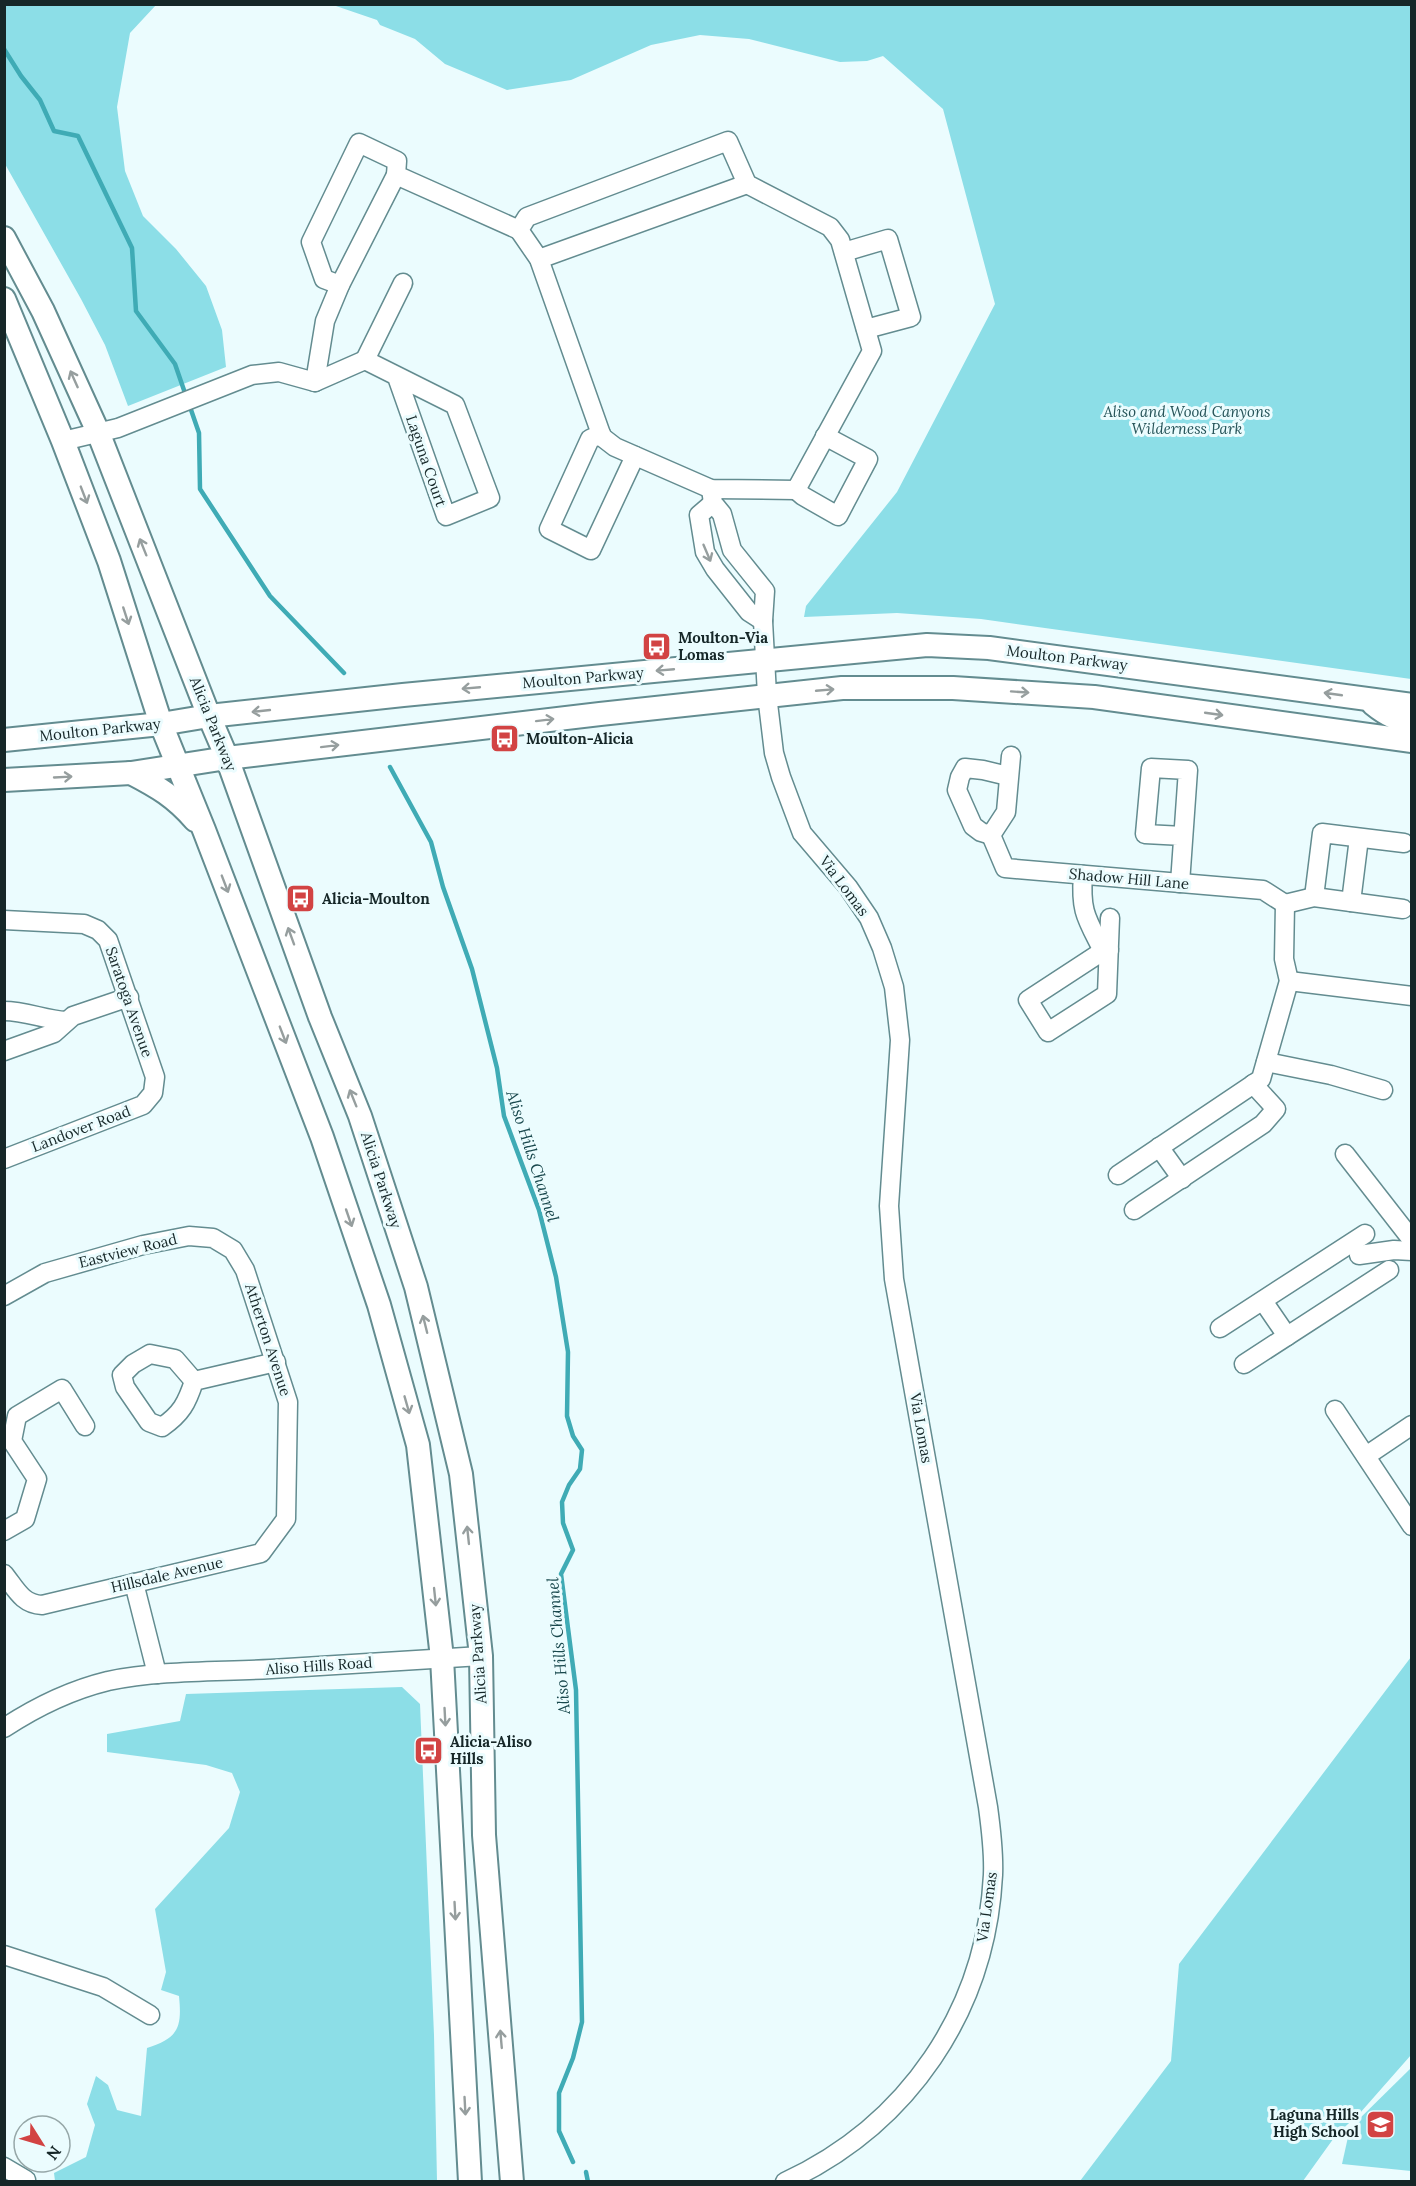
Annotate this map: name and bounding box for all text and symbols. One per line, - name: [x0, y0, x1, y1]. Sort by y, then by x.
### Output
- one-way arrow: [67, 370, 79, 388]
- park label: Aliso and Wood Canyons Wilderness Park: [1102, 402, 1271, 438]
- street label: Laguna Court: [402, 413, 451, 509]
- one-way arrow: [79, 486, 90, 504]
- one-way arrow: [137, 538, 148, 556]
- one-way arrow: [702, 544, 714, 562]
- one-way arrow: [122, 606, 133, 625]
- place label: Moulton-Via Lomas: [678, 628, 768, 664]
- bus stop icon: Moulton-Via Lomas: [641, 631, 673, 663]
- street label: Moulton Parkway: [1006, 641, 1129, 674]
- street label: Moulton Parkway: [522, 663, 644, 692]
- one-way arrow: [655, 665, 675, 676]
- street label: Alicia Parkway: [186, 673, 241, 774]
- one-way arrow: [461, 683, 481, 694]
- one-way arrow: [815, 684, 835, 695]
- one-way arrow: [1010, 687, 1030, 698]
- one-way arrow: [1323, 688, 1343, 699]
- one-way arrow: [252, 705, 272, 716]
- one-way arrow: [1203, 708, 1223, 719]
- street label: Moulton Parkway: [38, 714, 162, 745]
- one-way arrow: [534, 715, 554, 726]
- bus stop icon: Moulton-Alicia: [489, 723, 521, 755]
- place label: Moulton-Alicia: [526, 729, 633, 748]
- one-way arrow: [320, 740, 340, 751]
- one-way arrow: [52, 771, 72, 782]
- street label: Via Lomas: [815, 851, 873, 920]
- street label: Shadow Hill Lane: [1068, 864, 1190, 893]
- one-way arrow: [220, 875, 231, 893]
- bus stop icon: Alicia-Moulton: [285, 883, 317, 915]
- place label: Alicia-Moulton: [322, 889, 430, 908]
- one-way arrow: [285, 927, 296, 945]
- street label: Saratoga Avenue: [102, 944, 157, 1060]
- one-way arrow: [278, 1025, 289, 1044]
- water label: Aliso Hills Channel: [502, 1087, 564, 1225]
- one-way arrow: [347, 1089, 358, 1108]
- street label: Landover Road: [29, 1101, 133, 1156]
- street label: Alicia Parkway: [357, 1128, 406, 1230]
- one-way arrow: [345, 1208, 356, 1227]
- street label: Eastview Road: [77, 1229, 179, 1272]
- street label: Atherton Avenue: [241, 1280, 296, 1399]
- one-way arrow: [418, 1315, 430, 1334]
- street label: Via Lomas: [906, 1390, 937, 1465]
- one-way arrow: [402, 1395, 413, 1414]
- one-way arrow: [462, 1526, 473, 1546]
- street label: Hillsdale Avenue: [109, 1552, 225, 1597]
- water label: Aliso Hills Channel: [542, 1576, 574, 1716]
- one-way arrow: [430, 1587, 441, 1606]
- street label: Alicia Parkway: [465, 1603, 491, 1706]
- street label: Aliso Hills Road: [264, 1652, 373, 1679]
- one-way arrow: [440, 1706, 451, 1726]
- place label: Alicia-Aliso Hills: [450, 1732, 533, 1768]
- bus stop icon: Alicia-Aliso Hills: [413, 1735, 445, 1767]
- street label: Via Lomas: [972, 1870, 1001, 1944]
- one-way arrow: [450, 1901, 461, 1921]
- one-way arrow: [495, 2030, 506, 2050]
- one-way arrow: [460, 2096, 471, 2116]
- place label: Laguna Hills High School: [1270, 2105, 1359, 2141]
- school or university icon: Laguna Hills High School: [1364, 2108, 1396, 2140]
- north arrow: [12, 2114, 72, 2174]
- text: N: [42, 2142, 66, 2164]

